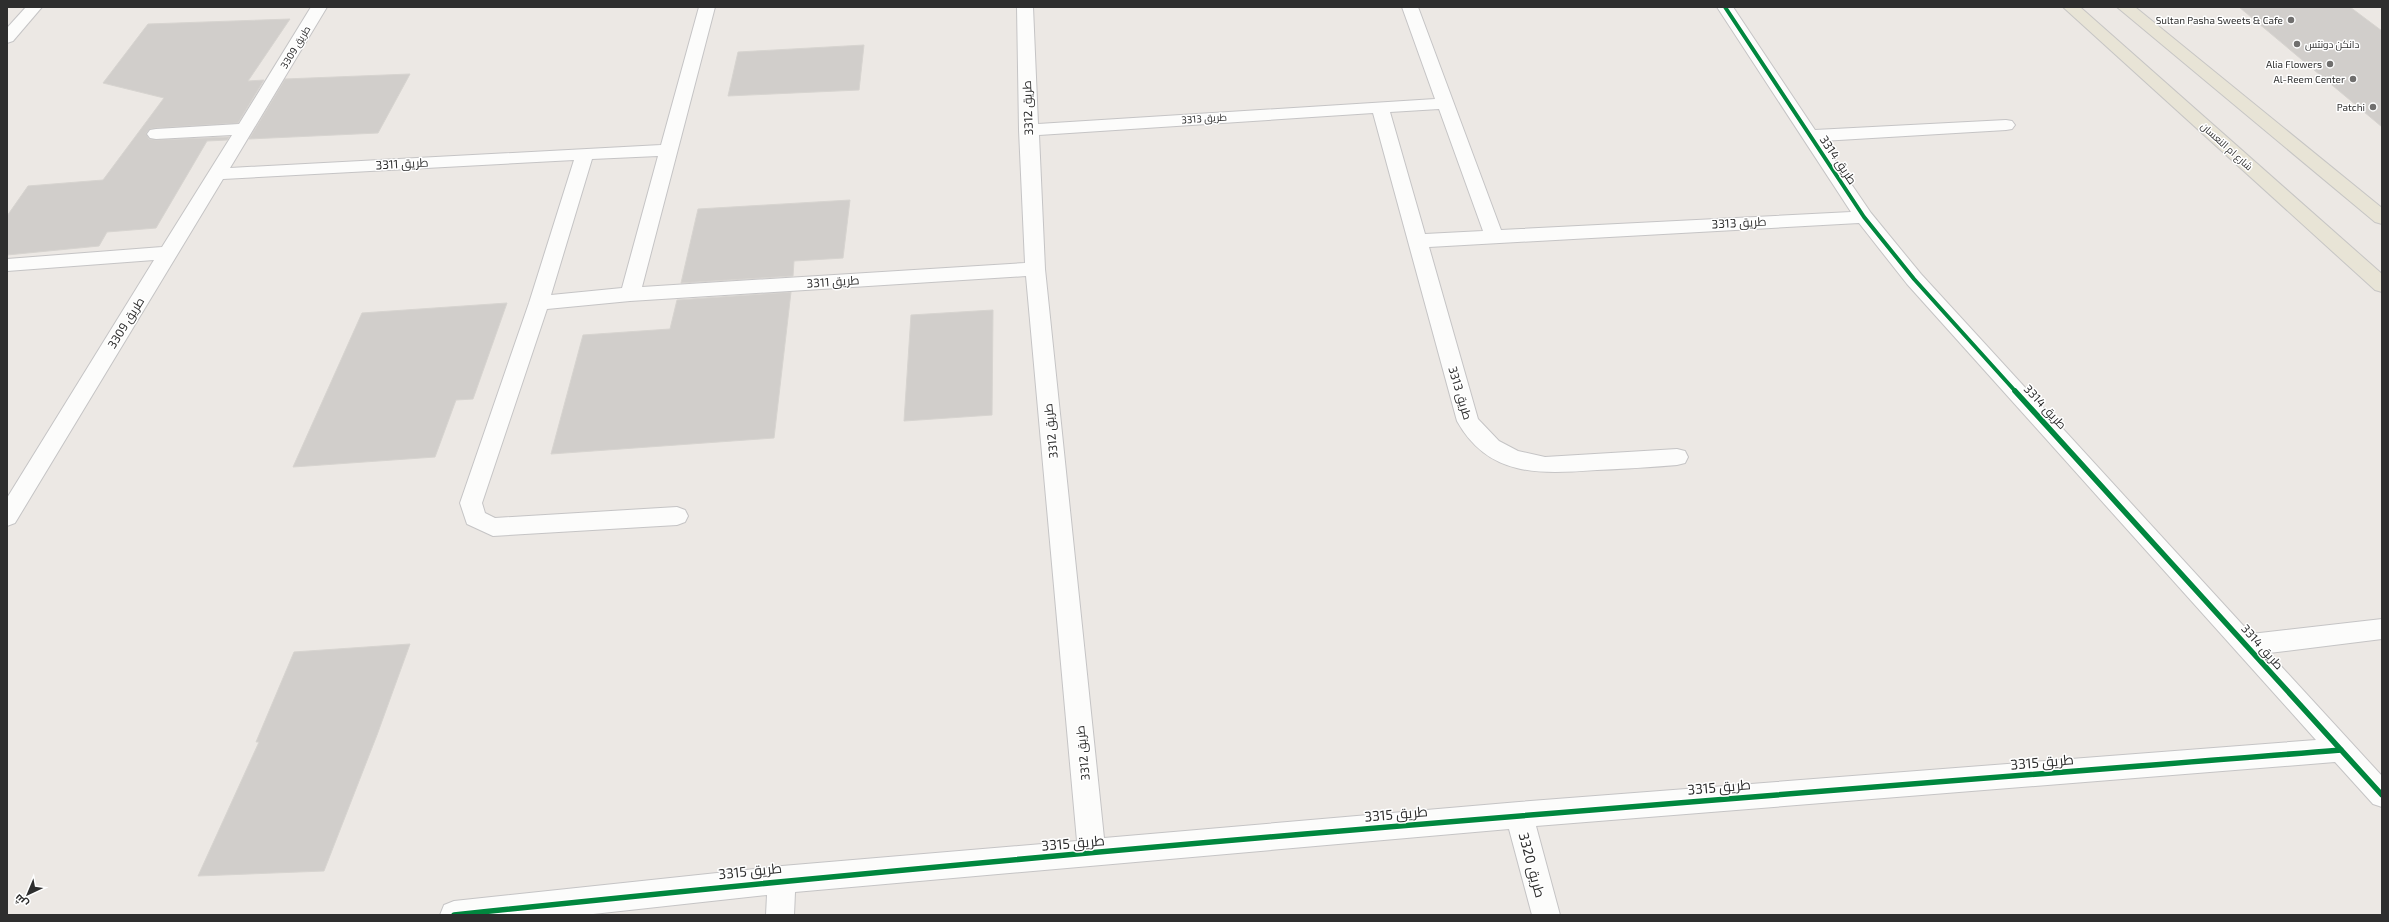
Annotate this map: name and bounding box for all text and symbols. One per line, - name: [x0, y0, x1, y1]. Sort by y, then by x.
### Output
- place label: Sultan Pasha Sweets & Cafe: [2156, 14, 2283, 26]
- marker: Sultan Pasha Sweets & Cafe: [2286, 15, 2296, 25]
- street label: طريق 3309: [278, 23, 313, 71]
- place label: دانكن دونتس: [2305, 38, 2360, 51]
- marker: دانكن دونتس: [2292, 39, 2302, 49]
- place label: Alia Flowers: [2266, 58, 2322, 70]
- marker: Alia Flowers: [2325, 59, 2335, 69]
- place label: Al-Reem Center: [2274, 73, 2345, 85]
- marker: Al-Reem Center: [2348, 74, 2358, 84]
- street label: طريق 3312: [1019, 80, 1036, 136]
- place label: Patchi: [2337, 101, 2365, 113]
- marker: Patchi: [2368, 102, 2378, 112]
- street label: طريق 3313: [1181, 110, 1227, 127]
- street label: شارع ام النعسان: [2197, 120, 2255, 174]
- street label: طريق 3314: [1817, 132, 1860, 187]
- street label: طريق 3311: [375, 155, 429, 172]
- street label: طريق 3313: [1711, 214, 1767, 231]
- street label: طريق 3311: [806, 272, 860, 291]
- street label: طريق 3309: [104, 294, 147, 351]
- street label: طريق 3313: [1445, 364, 1476, 421]
- street label: طريق 3314: [2021, 381, 2070, 432]
- street label: طريق 3312: [1040, 403, 1061, 459]
- street label: طريق 3314: [2238, 621, 2287, 672]
- street label: طريق 3312: [1072, 725, 1093, 781]
- street label: طريق 3315: [2009, 750, 2075, 774]
- street label: طريق 3315: [1686, 775, 1752, 799]
- street label: طريق 3315: [1363, 802, 1429, 826]
- street label: طريق 3320: [1515, 830, 1549, 900]
- street label: طريق 3315: [1040, 831, 1106, 855]
- street label: طريق 3315: [717, 859, 783, 883]
- north arrow: [8, 874, 48, 914]
- text: ش: [11, 891, 31, 911]

